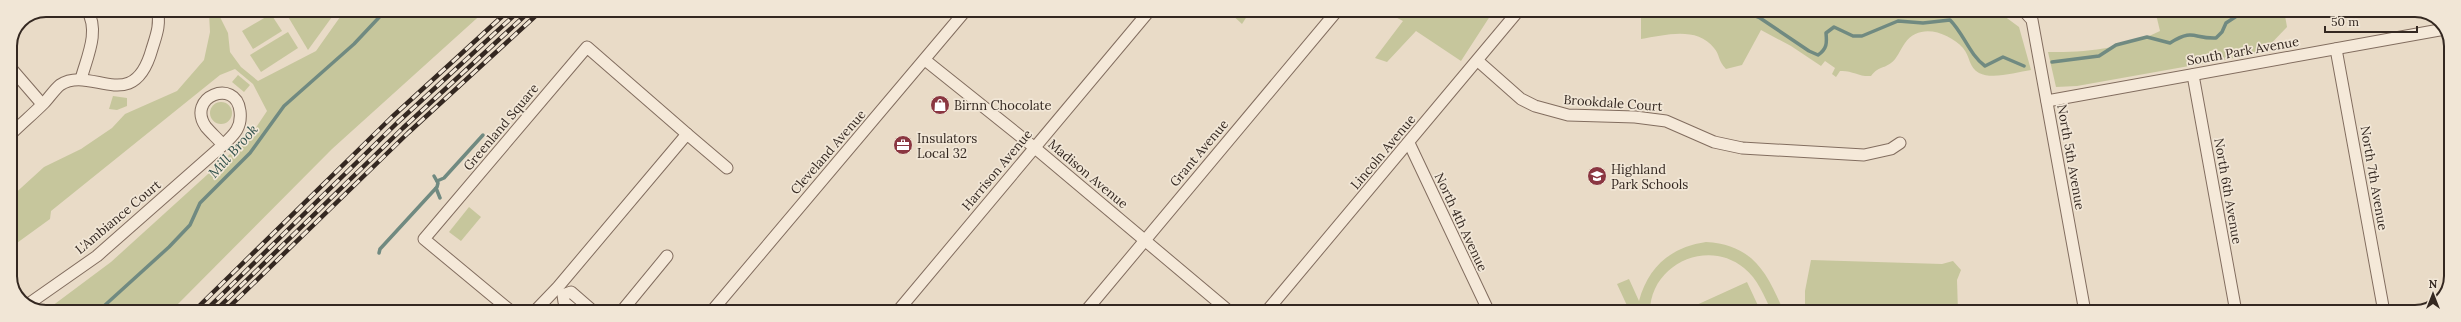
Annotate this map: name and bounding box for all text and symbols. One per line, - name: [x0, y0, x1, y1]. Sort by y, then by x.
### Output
- scale bar: [2325, 8, 2417, 34]
- text: 50 m: [2331, 14, 2359, 29]
- street label: South Park Avenue: [2186, 33, 2300, 69]
- street label: Greenland Square: [460, 80, 542, 174]
- street label: Brookdale Court: [1563, 91, 1663, 115]
- shop icon: Birnn Chocolate: [929, 94, 951, 116]
- place label: Birnn Chocolate: [954, 97, 1052, 114]
- street label: North 5th Avenue: [2053, 103, 2089, 211]
- street label: Cleveland Avenue: [787, 106, 869, 198]
- street label: Lincoln Avenue: [1347, 111, 1419, 193]
- street label: Grant Avenue: [1166, 116, 1232, 190]
- water label: Mill Brook: [204, 121, 262, 181]
- street label: North 7th Avenue: [2356, 124, 2392, 232]
- street label: Harrison Avenue: [958, 126, 1036, 214]
- place label: Insulators Local 32: [917, 130, 977, 162]
- office icon: Insulators Local 32: [892, 134, 914, 156]
- street label: Madison Avenue: [1045, 136, 1131, 212]
- street label: North 6th Avenue: [2210, 137, 2246, 245]
- place label: Highland Park Schools: [1611, 161, 1688, 193]
- school or university icon: Highland Park Schools: [1586, 165, 1608, 187]
- street label: North 4th Avenue: [1431, 170, 1491, 274]
- street label: L'Ambiance Court: [72, 176, 164, 258]
- north arrow: [2413, 274, 2453, 314]
- text: N: [2429, 277, 2438, 291]

